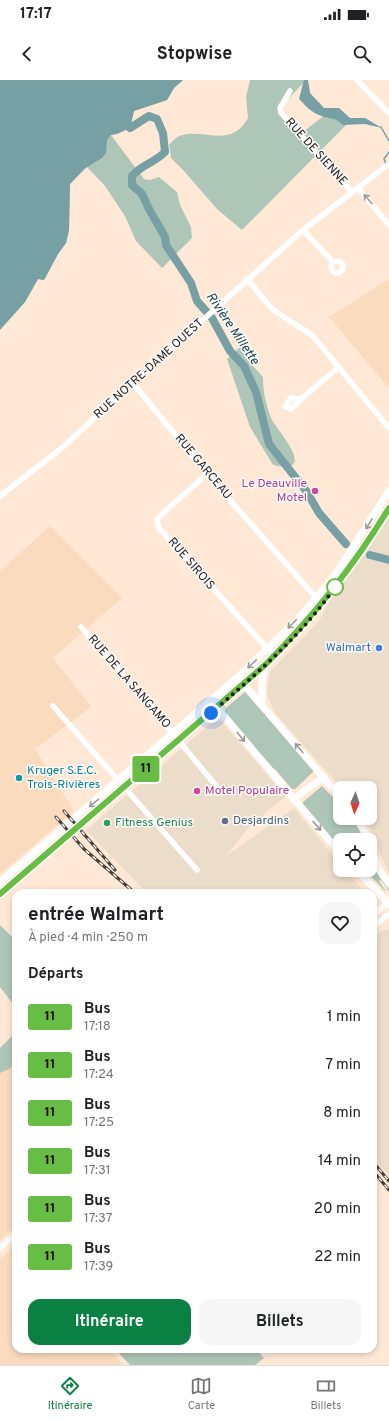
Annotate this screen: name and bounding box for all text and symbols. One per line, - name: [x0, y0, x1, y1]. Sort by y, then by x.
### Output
- text: 17:17: [20, 5, 52, 24]
- icon: back: [16, 43, 38, 65]
- text: Stopwise: [157, 43, 232, 66]
- icon: search: [351, 43, 373, 65]
- street label: RUE DE SIENNE: [281, 115, 351, 189]
- one-way arrow: [363, 194, 373, 204]
- water label: Rivière Millette: [202, 290, 262, 368]
- street label: RUE NOTRE-DAME OUEST: [91, 315, 207, 423]
- street label: RUE GARCEAU: [171, 431, 235, 503]
- place label: Le Deauville Motel: [241, 476, 307, 506]
- marker: Le Deauville Motel: [310, 486, 320, 496]
- one-way arrow: [364, 518, 372, 530]
- street label: RUE SIROIS: [164, 535, 218, 593]
- unlabelled marker: [326, 578, 344, 596]
- one-way arrow: [287, 620, 297, 629]
- street label: RUE DE LA SANGAMO: [84, 632, 174, 732]
- place label: Walmart: [326, 640, 371, 656]
- marker: Walmart: [374, 643, 384, 653]
- one-way arrow: [248, 659, 258, 668]
- your location: [201, 703, 221, 723]
- one-way arrow: [236, 731, 245, 742]
- one-way arrow: [294, 742, 303, 753]
- line badge: 11: [128, 756, 164, 782]
- text: 11: [140, 760, 152, 777]
- place label: Kruger S.E.C. Trois-Rivières: [27, 763, 100, 793]
- marker: Kruger S.E.C. Trois-Rivières: [14, 773, 24, 783]
- north arrow: [333, 781, 377, 825]
- map controls: [333, 781, 377, 877]
- place label: Motel Populaire: [205, 783, 289, 799]
- marker: Motel Populaire: [192, 786, 202, 796]
- one-way arrow: [88, 798, 99, 807]
- place label: Desjardins: [233, 813, 289, 829]
- place label: Fitness Genius: [115, 815, 193, 831]
- marker: Desjardins: [220, 816, 230, 826]
- marker: Fitness Genius: [102, 818, 112, 828]
- one-way arrow: [312, 821, 321, 831]
- button: locate: [333, 833, 377, 877]
- button: heart: [319, 902, 361, 944]
- text: entrée Walmart: [28, 903, 164, 927]
- text: À pied · 4 min · 250 m: [28, 930, 148, 946]
- text: Départs: [28, 965, 83, 984]
- text: Bus: [84, 1000, 111, 1019]
- text: 11: [44, 1008, 56, 1025]
- text: 1 min: [327, 1008, 361, 1027]
- text: 17:18: [84, 1019, 111, 1035]
- text: Bus: [84, 1048, 111, 1067]
- text: 11: [44, 1056, 56, 1073]
- text: 7 min: [325, 1056, 361, 1075]
- text: 17:24: [84, 1067, 114, 1083]
- text: Bus: [84, 1096, 111, 1115]
- text: 11: [44, 1104, 56, 1121]
- text: 8 min: [323, 1104, 361, 1123]
- text: 17:25: [84, 1115, 114, 1131]
- text: Bus: [84, 1144, 111, 1163]
- text: 11: [44, 1152, 56, 1169]
- text: 14 min: [318, 1152, 361, 1171]
- text: 17:31: [84, 1163, 111, 1179]
- text: Bus: [84, 1192, 111, 1211]
- text: 11: [44, 1200, 56, 1217]
- text: 20 min: [314, 1200, 361, 1219]
- text: 17:37: [84, 1211, 112, 1227]
- text: Bus: [84, 1240, 111, 1259]
- text: 11: [44, 1248, 56, 1265]
- text: 22 min: [314, 1248, 361, 1267]
- text: 17:39: [84, 1259, 113, 1275]
- button: Itinéraire: [28, 1299, 191, 1345]
- button: Billets: [199, 1299, 361, 1345]
- tab: Itinéraire: [48, 1375, 92, 1413]
- tab: Carte: [188, 1375, 215, 1413]
- tab: Billets: [311, 1375, 341, 1413]

